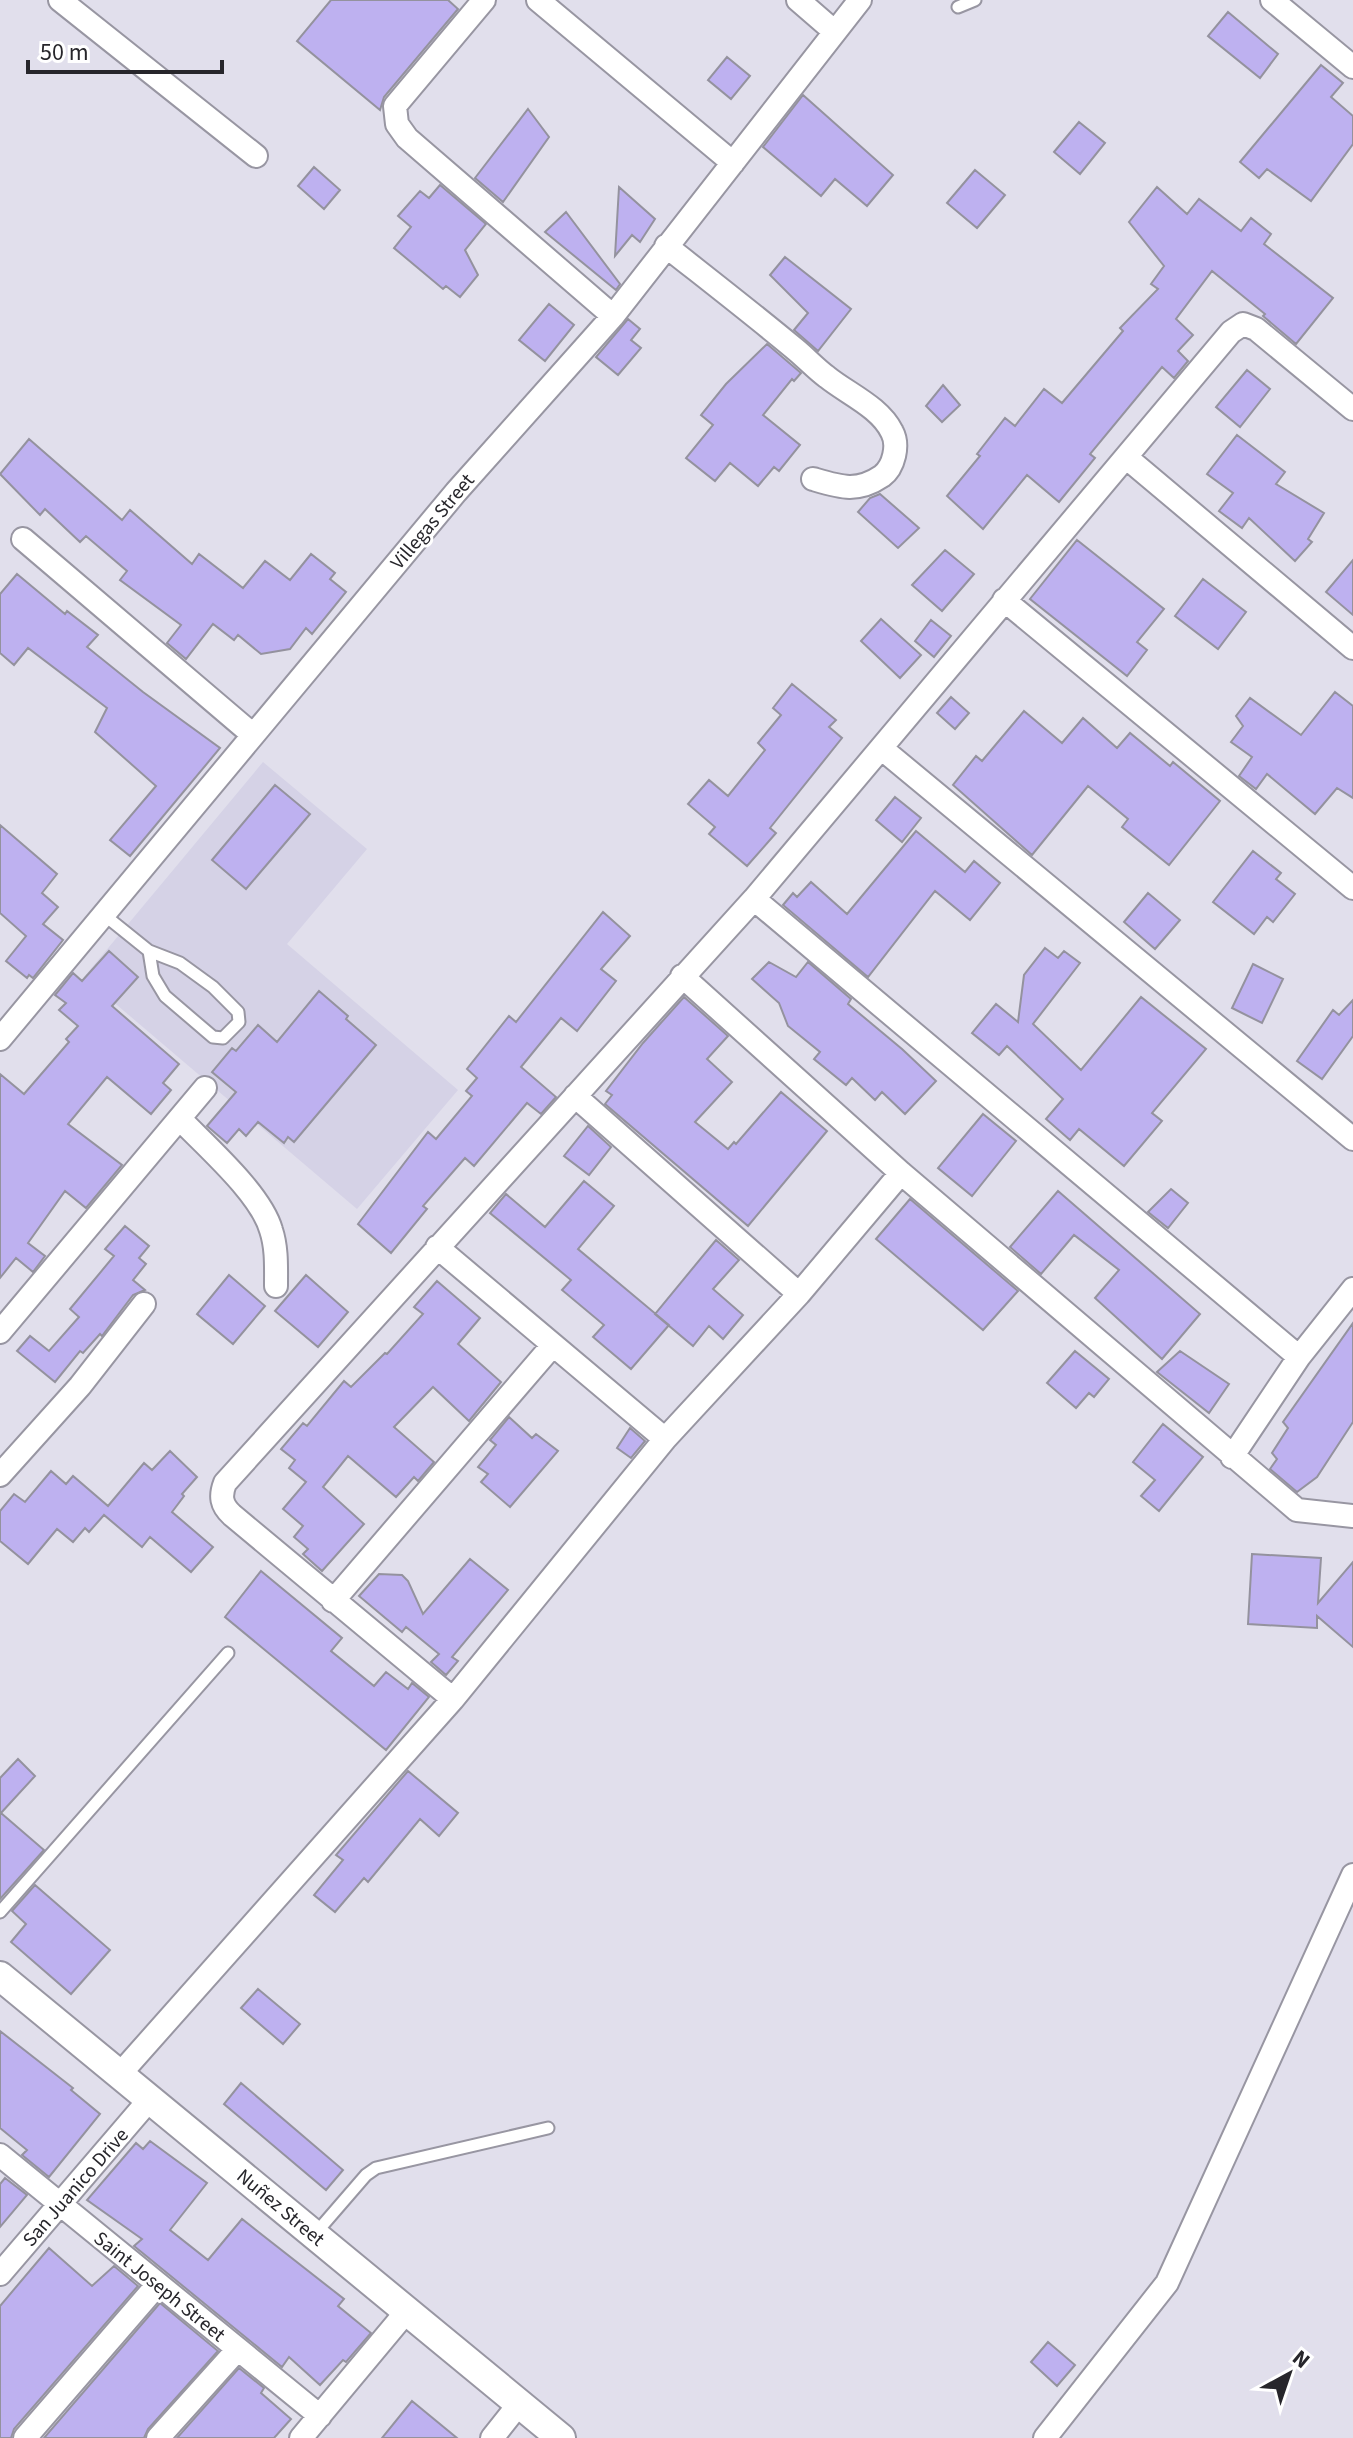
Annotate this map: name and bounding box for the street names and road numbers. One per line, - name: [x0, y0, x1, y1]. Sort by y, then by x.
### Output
- street label: Villegas Street: [384, 467, 481, 576]
- street label: San Juanico Drive: [16, 2122, 135, 2253]
- street label: Nuñez Street: [230, 2163, 331, 2253]
- street label: Saint Joseph Street: [88, 2225, 231, 2349]

